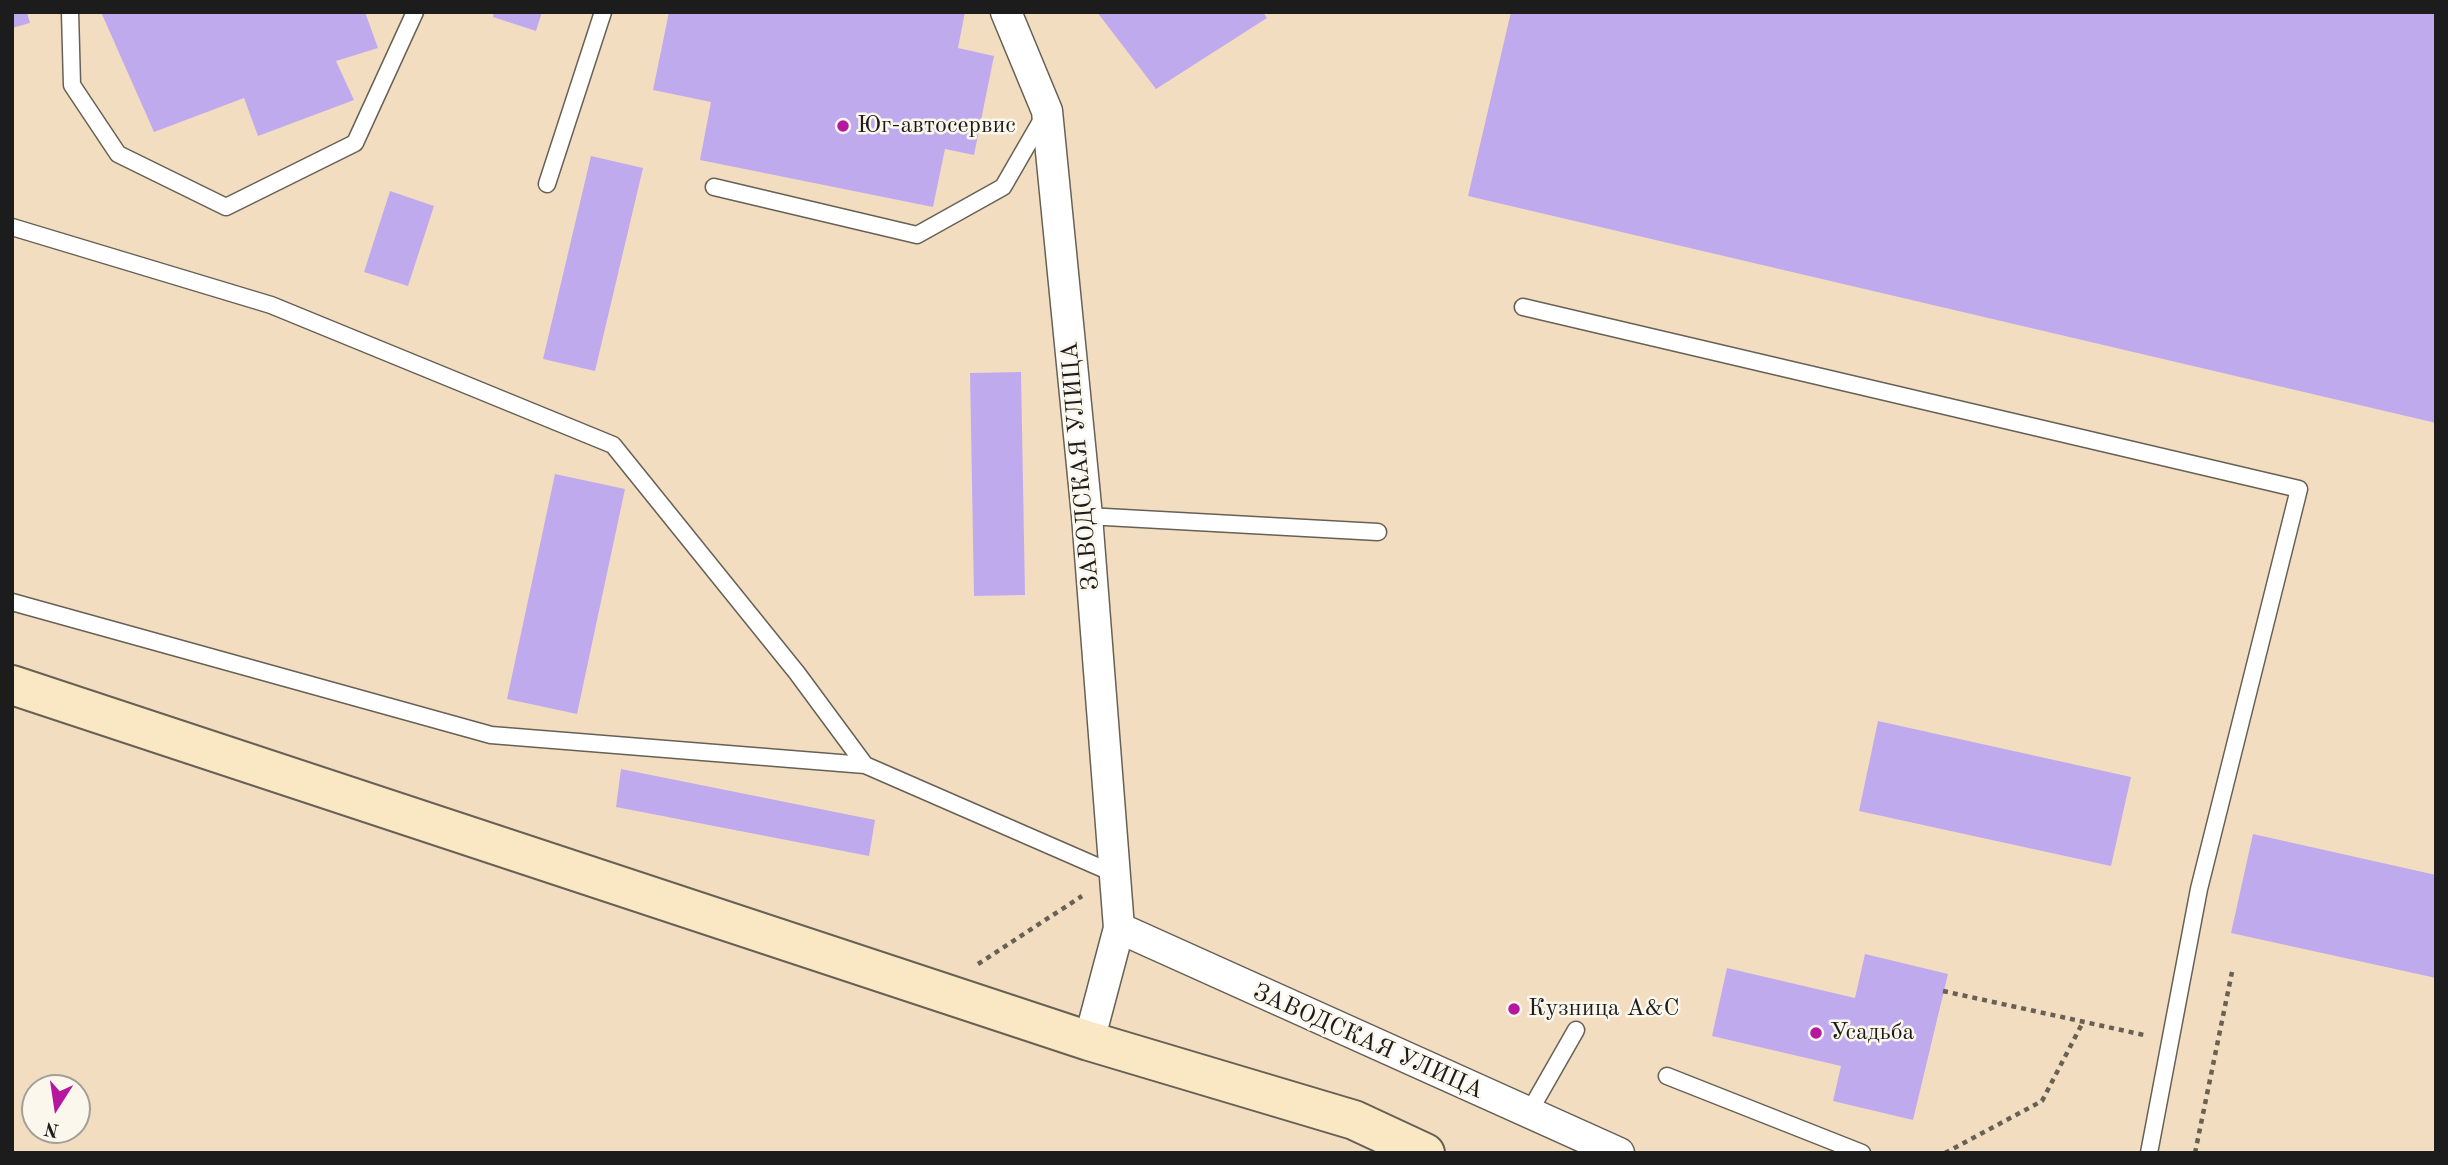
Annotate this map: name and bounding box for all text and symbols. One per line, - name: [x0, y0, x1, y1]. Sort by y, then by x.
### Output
- place label: Юг-автосервис: [857, 112, 1016, 140]
- marker: Юг-автосервис: [835, 118, 851, 134]
- street label: ЗАВОДСКАЯ УЛИЦА: [1056, 341, 1106, 591]
- street label: ЗАВОДСКАЯ УЛИЦА: [1248, 978, 1488, 1106]
- place label: Кузница А&С: [1528, 995, 1680, 1023]
- marker: Кузница А&С: [1506, 1001, 1522, 1017]
- place label: Усадьба: [1830, 1019, 1914, 1047]
- marker: Усадьба: [1808, 1025, 1824, 1041]
- north arrow: [21, 1074, 91, 1144]
- text: N: [43, 1117, 61, 1139]

